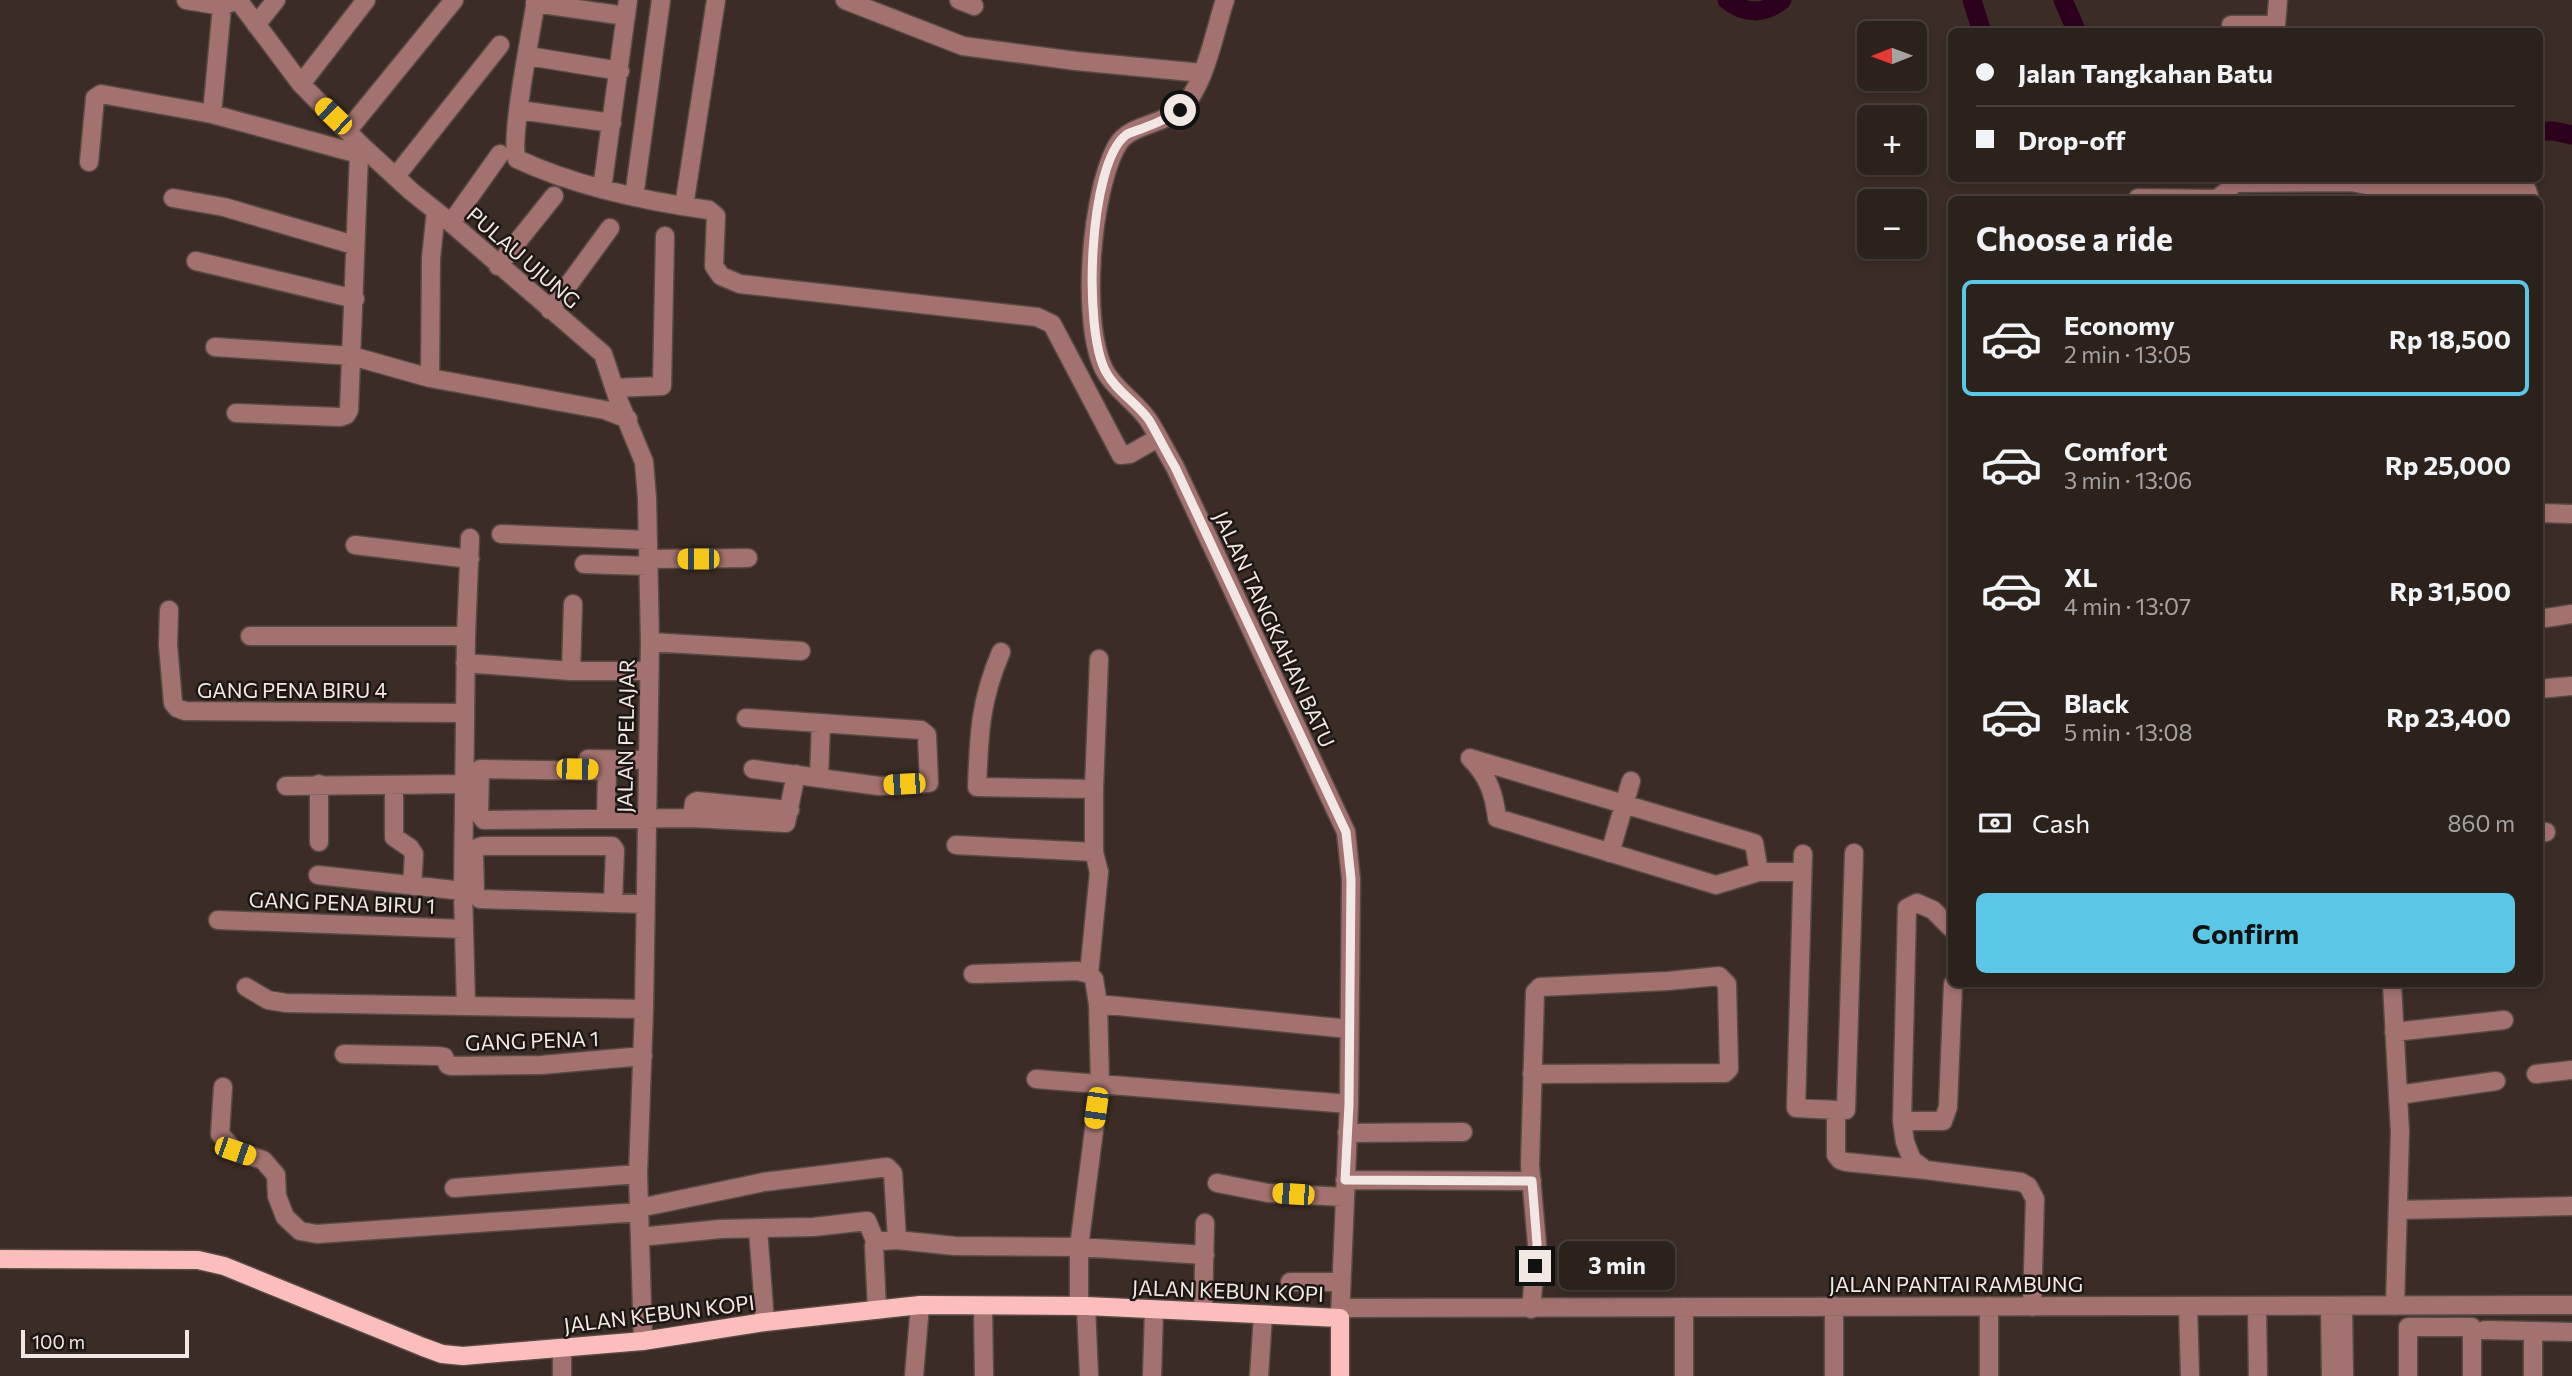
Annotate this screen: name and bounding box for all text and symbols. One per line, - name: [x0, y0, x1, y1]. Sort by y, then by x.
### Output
- north arrow: [1857, 21, 1927, 91]
- map controls: [1857, 21, 1927, 259]
- text: Jalan Tangkahan Batu: [2018, 57, 2273, 88]
- car: [311, 94, 356, 138]
- route start: [1164, 94, 1196, 126]
- button: +: [1857, 105, 1927, 175]
- text: Drop-off: [2018, 124, 2125, 155]
- button: −: [1857, 189, 1927, 259]
- street label: PULAU UJUNG: [462, 201, 586, 313]
- text: Choose a ride: [1976, 218, 2173, 258]
- icon: car: [1980, 307, 2043, 370]
- text: Economy: [2064, 309, 2175, 340]
- text: Rp 18,500: [2389, 323, 2511, 354]
- text: 2 min · 13:05: [2064, 340, 2191, 368]
- icon: car: [1980, 433, 2043, 496]
- text: Comfort: [2064, 435, 2167, 466]
- text: Rp 25,000: [2385, 449, 2511, 480]
- text: 3 min · 13:06: [2064, 466, 2192, 494]
- street label: JALAN TANGKAHAN BATU: [1209, 507, 1341, 751]
- car: [678, 549, 720, 570]
- icon: car: [1980, 559, 2043, 622]
- text: XL: [2064, 561, 2098, 592]
- text: Rp 31,500: [2390, 575, 2511, 606]
- text: 4 min · 13:07: [2064, 592, 2191, 620]
- street label: JALAN PELAJAR: [611, 659, 639, 813]
- street label: GANG PENA BIRU 4: [197, 677, 387, 702]
- icon: car: [1980, 685, 2043, 748]
- text: Black: [2064, 687, 2130, 718]
- text: Rp 23,400: [2386, 701, 2511, 732]
- text: 5 min · 13:08: [2064, 718, 2192, 746]
- car: [556, 758, 599, 780]
- car: [883, 772, 926, 796]
- icon: cash: [1976, 804, 2014, 842]
- text: Cash: [2032, 807, 2090, 838]
- text: 860 m: [2448, 809, 2515, 837]
- street label: GANG PENA BIRU 1: [248, 886, 436, 918]
- button: Confirm: [1976, 893, 2515, 973]
- street label: GANG PENA 1: [465, 1025, 599, 1055]
- car: [1083, 1086, 1110, 1130]
- car: [212, 1134, 259, 1168]
- car: [1272, 1182, 1315, 1206]
- callout: 3 min: [1560, 1242, 1675, 1290]
- route end: [1519, 1250, 1551, 1282]
- text: 3 min: [1588, 1251, 1646, 1279]
- street label: JALAN PANTAI RAMBUNG: [1829, 1271, 2083, 1296]
- street label: JALAN KEBUN KOPI: [1132, 1274, 1324, 1306]
- street label: JALAN KEBUN KOPI: [562, 1289, 756, 1337]
- scale bar: [21, 1327, 189, 1359]
- text: 100 m: [32, 1330, 85, 1353]

